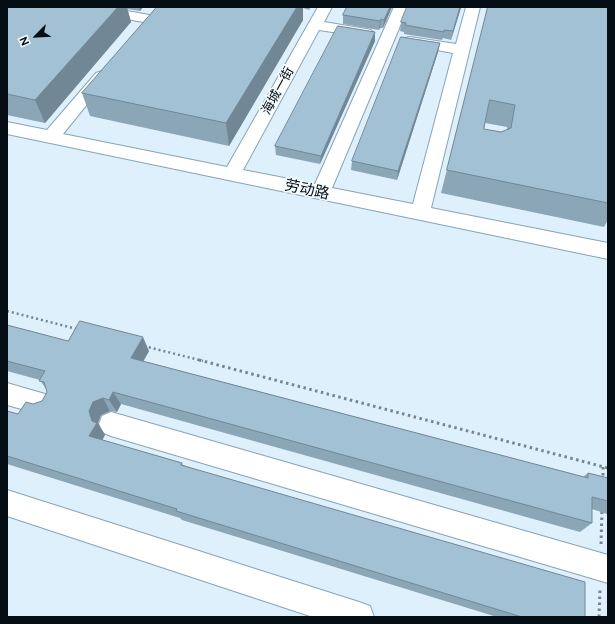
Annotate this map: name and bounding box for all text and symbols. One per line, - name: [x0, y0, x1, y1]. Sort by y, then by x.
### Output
- north arrow: [16, 16, 56, 56]
- text: N: [17, 35, 32, 48]
- street label: 海城一街: [259, 64, 297, 118]
- street label: 劳动路: [283, 177, 331, 203]

